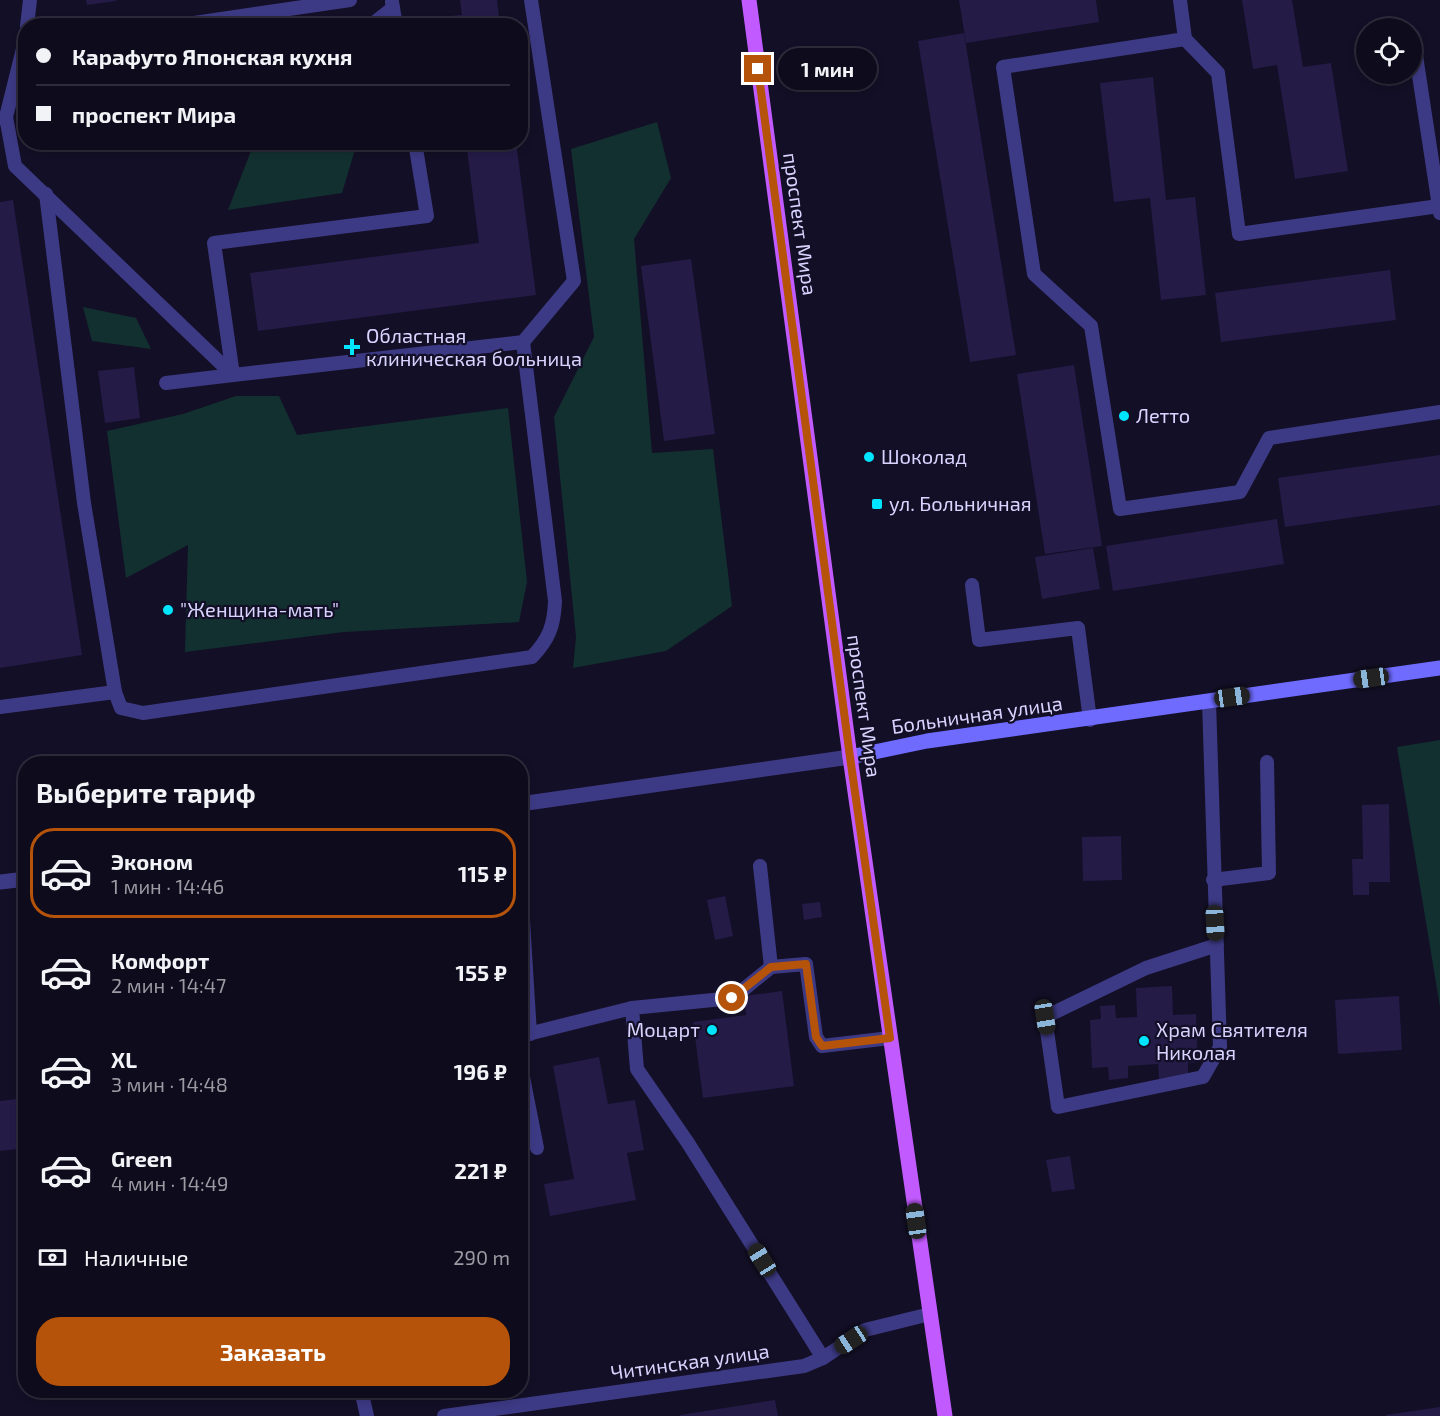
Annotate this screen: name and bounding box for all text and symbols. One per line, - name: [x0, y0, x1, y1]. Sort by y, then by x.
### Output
- map controls: [1356, 18, 1422, 84]
- button: locate: [1356, 18, 1422, 84]
- text: Карафуто Японская кухня: [72, 43, 352, 69]
- callout: 1 мин: [779, 48, 878, 90]
- route end: [744, 55, 771, 82]
- text: 1 мин: [801, 57, 854, 81]
- text: проспект Мира: [72, 101, 236, 127]
- street label: проспект Мира: [779, 151, 823, 297]
- place label: Областная клиническая больница: [366, 323, 582, 370]
- marker: Областная клиническая больница: [343, 338, 361, 356]
- place label: Летто: [1136, 403, 1190, 427]
- marker: Летто: [1117, 409, 1131, 423]
- place label: Шоколад: [881, 444, 967, 468]
- marker: Шоколад: [862, 450, 876, 464]
- place label: ул. Больничная: [889, 491, 1032, 516]
- marker: ул. Больничная: [870, 497, 884, 511]
- place label: "Женщина-мать": [180, 597, 339, 621]
- marker: "Женщина-мать": [161, 603, 175, 617]
- street label: проспект Мира: [843, 633, 887, 779]
- car: [1352, 667, 1390, 689]
- car: [1213, 686, 1251, 708]
- street label: Больничная улица: [890, 690, 1064, 739]
- text: Выберите тариф: [36, 776, 256, 808]
- icon: car: [39, 846, 93, 900]
- text: Эконом: [111, 848, 193, 874]
- text: 115 ₽: [458, 860, 507, 886]
- text: 1 мин · 14:46: [111, 874, 224, 898]
- car: [1205, 905, 1225, 941]
- icon: car: [39, 945, 93, 999]
- text: Комфорт: [111, 947, 209, 973]
- text: 155 ₽: [455, 959, 507, 985]
- text: 2 мин · 14:47: [111, 973, 226, 997]
- route start: [718, 984, 745, 1011]
- car: [1033, 998, 1057, 1036]
- place label: Моцарт: [627, 1017, 700, 1041]
- place label: Храм Святителя Николая: [1156, 1017, 1308, 1064]
- marker: Моцарт: [705, 1023, 719, 1037]
- marker: Храм Святителя Николая: [1137, 1034, 1151, 1048]
- icon: car: [39, 1044, 93, 1098]
- text: XL: [111, 1046, 137, 1072]
- text: 196 ₽: [454, 1058, 507, 1084]
- text: 3 мин · 14:48: [111, 1072, 228, 1096]
- icon: car: [39, 1143, 93, 1197]
- text: Green: [111, 1145, 173, 1171]
- text: 221 ₽: [454, 1157, 507, 1183]
- text: 4 мин · 14:49: [111, 1171, 228, 1195]
- car: [905, 1202, 927, 1240]
- car: [745, 1240, 779, 1280]
- icon: cash: [36, 1241, 69, 1274]
- text: Наличные: [84, 1244, 188, 1270]
- text: 290 m: [453, 1245, 510, 1269]
- button: Заказать: [36, 1317, 510, 1386]
- car: [831, 1323, 871, 1357]
- street label: Читинская улица: [609, 1338, 771, 1385]

